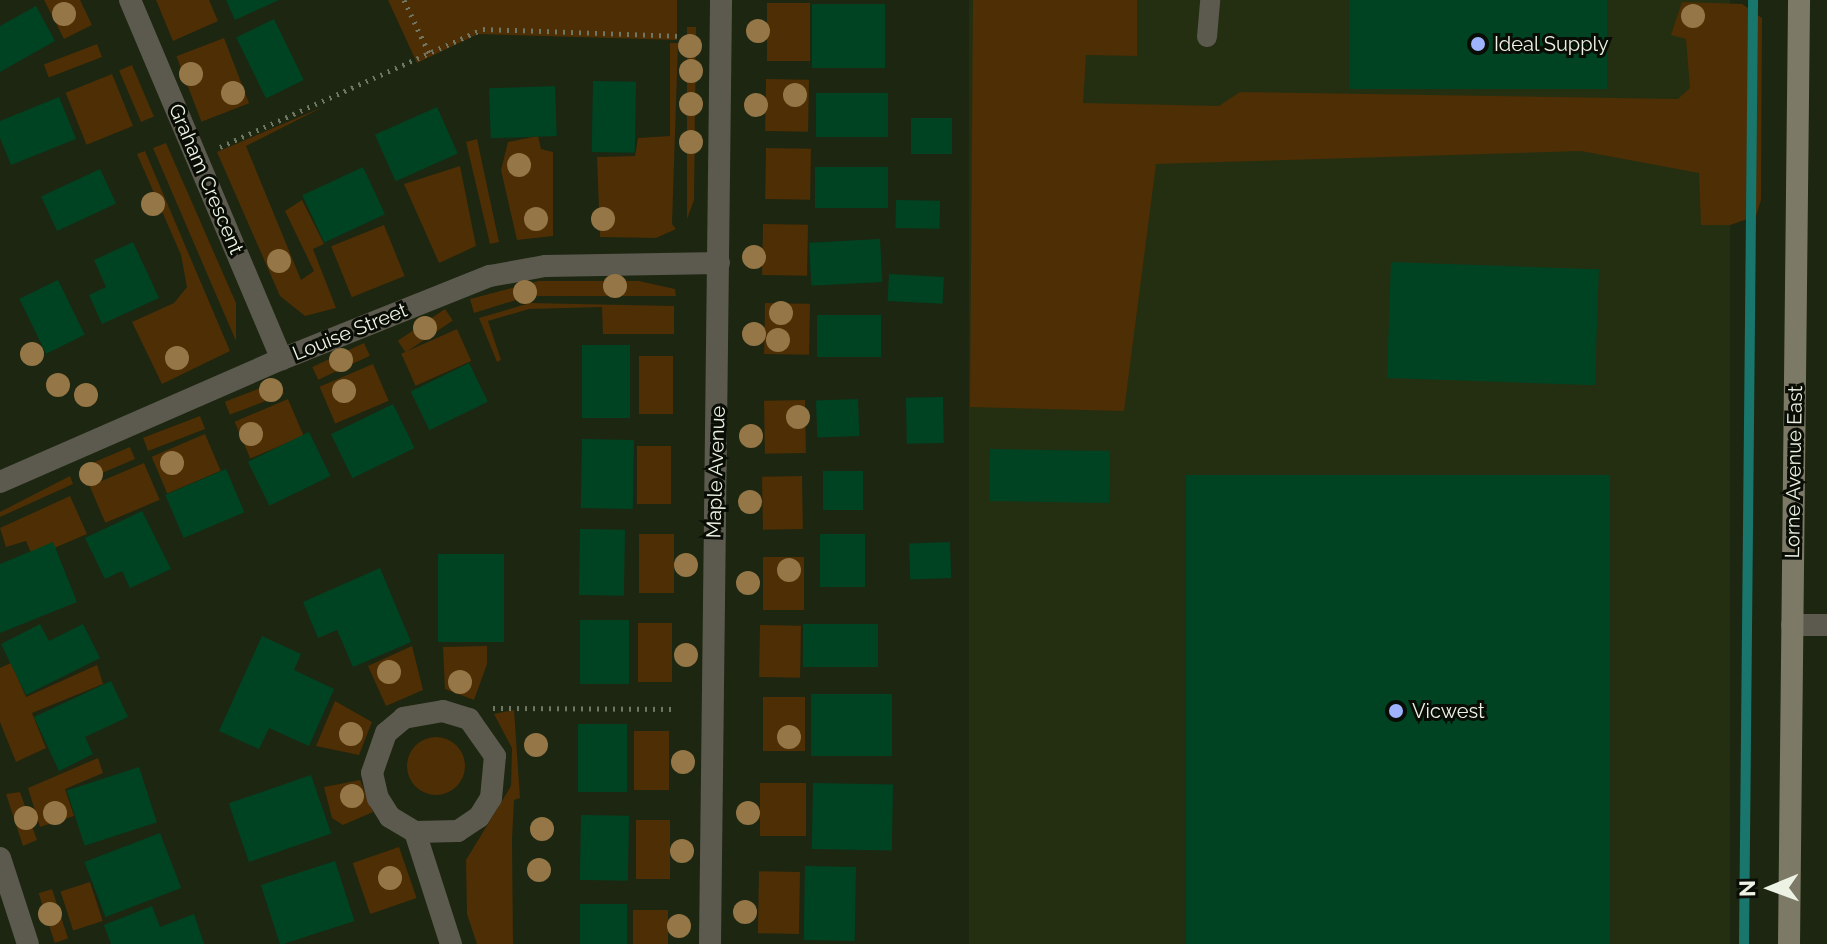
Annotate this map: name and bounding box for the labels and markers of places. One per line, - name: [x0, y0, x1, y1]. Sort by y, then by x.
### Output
- place label: Ideal Supply: [1494, 32, 1609, 56]
- marker: Ideal Supply: [1469, 35, 1487, 53]
- place label: Vicwest: [1412, 699, 1485, 723]
- marker: Vicwest: [1387, 702, 1405, 720]

